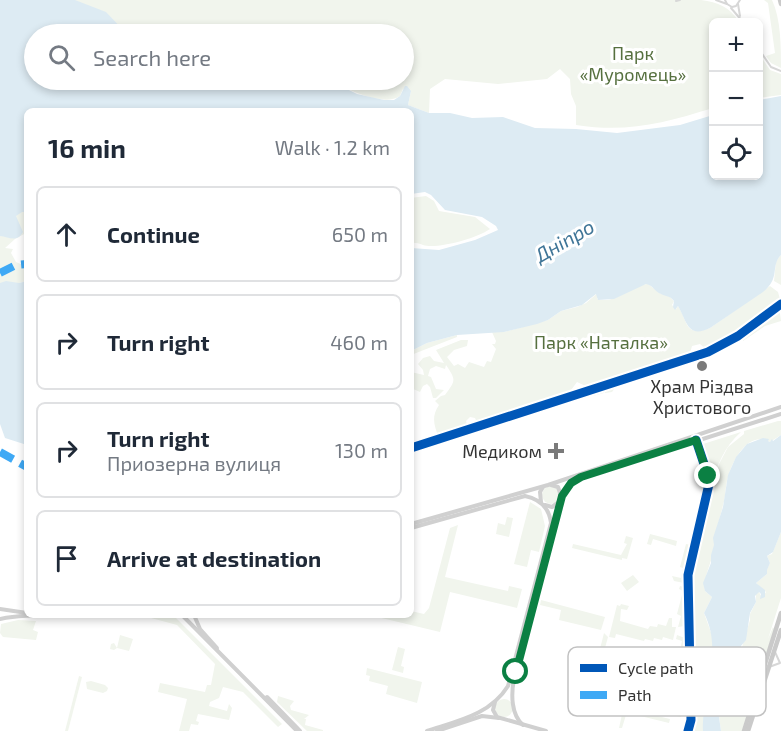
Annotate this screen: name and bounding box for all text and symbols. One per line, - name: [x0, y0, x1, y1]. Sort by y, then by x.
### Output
- map controls: [709, 18, 763, 180]
- button: +: [709, 18, 763, 72]
- search box: [24, 24, 414, 90]
- icon: search: [45, 41, 78, 74]
- park label: Парк «Муромець»: [580, 42, 686, 85]
- text: Search here: [93, 44, 211, 70]
- button: −: [709, 72, 763, 126]
- button: locate: [709, 126, 763, 180]
- text: 16 min: [48, 132, 126, 163]
- text: Walk · 1.2 km: [275, 135, 390, 159]
- water label: Дніпро: [529, 213, 598, 267]
- icon: ahead: [50, 218, 83, 251]
- text: Continue: [107, 221, 200, 247]
- text: 650 m: [332, 222, 388, 246]
- icon: right: [50, 326, 83, 359]
- text: Turn right: [107, 329, 209, 355]
- text: 460 m: [330, 330, 388, 354]
- park label: Парк «Наталка»: [534, 331, 668, 353]
- marker: Храм Різдва Христового: [695, 359, 709, 373]
- place label: Храм Різдва Христового: [650, 375, 754, 418]
- text: Turn right: [107, 425, 209, 451]
- icon: right: [50, 434, 83, 467]
- text: 130 m: [335, 438, 388, 462]
- place label: Медиком: [462, 440, 542, 462]
- marker: Медиком: [547, 442, 565, 460]
- text: Приозерна вулиця: [107, 451, 281, 475]
- route end: [694, 462, 720, 488]
- icon: arrive: [50, 542, 83, 575]
- text: Arrive at destination: [107, 545, 321, 571]
- legend: [568, 647, 766, 716]
- route start: [502, 658, 528, 684]
- text: Cycle path: [618, 658, 694, 677]
- text: Path: [618, 685, 652, 704]

